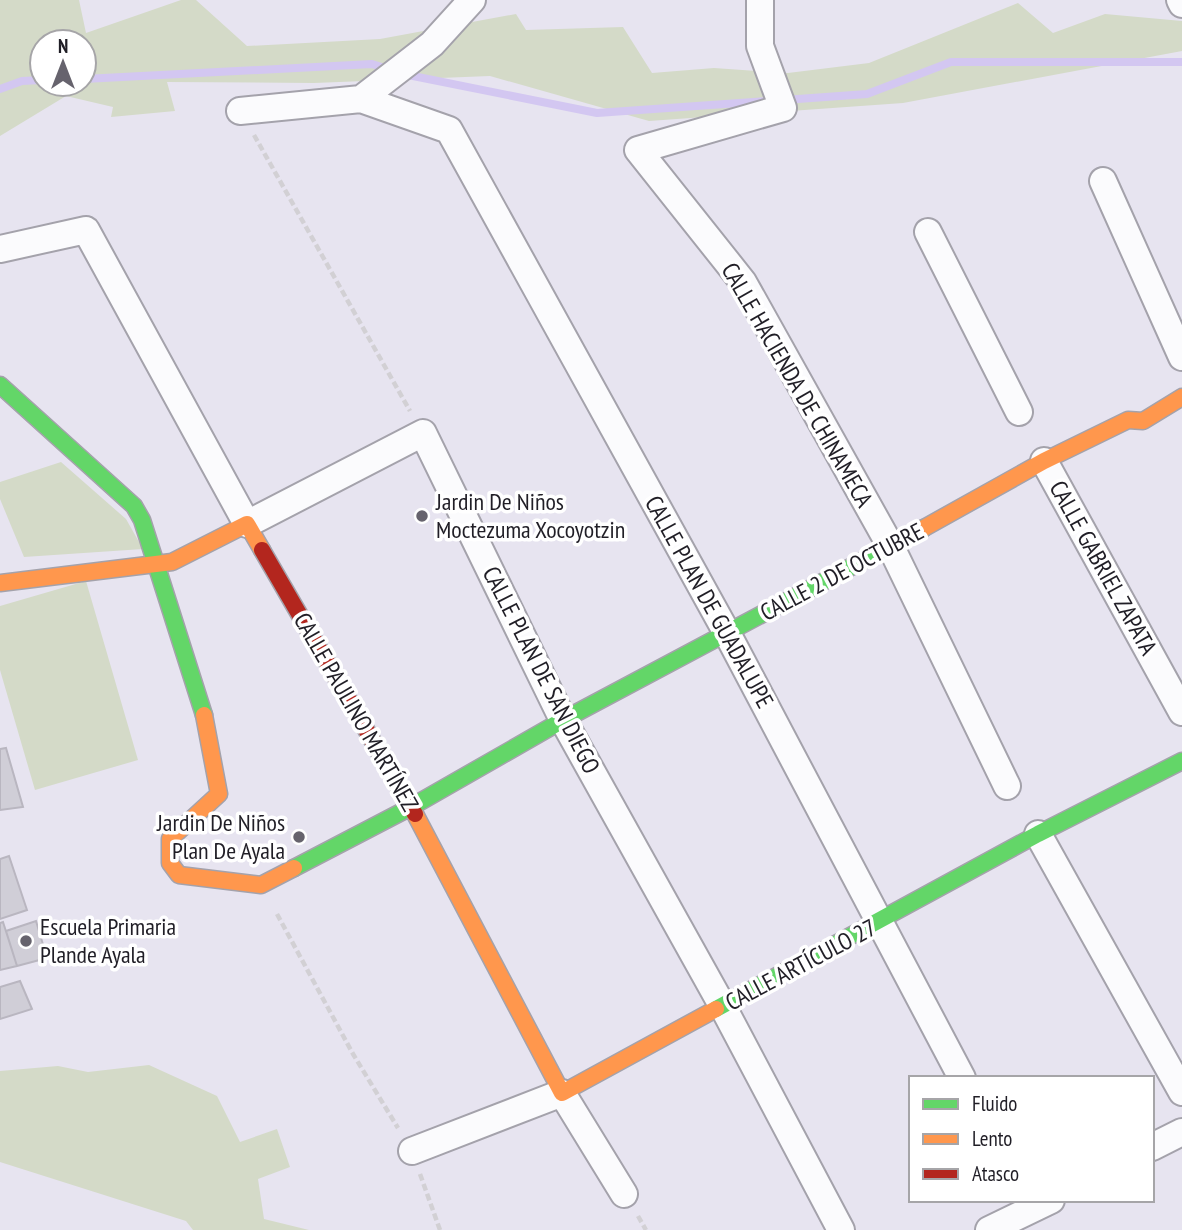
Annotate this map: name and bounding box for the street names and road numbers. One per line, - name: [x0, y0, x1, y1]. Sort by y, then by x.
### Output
- street label: CALLE HACIENDA DE CHINAMECA: [715, 257, 881, 513]
- street label: CALLE GABRIEL ZAPATA: [1043, 475, 1164, 661]
- street label: CALLE PLAN DE GUADALUPE: [638, 490, 781, 713]
- street label: CALLE 2 DE OCTUBRE: [755, 515, 929, 628]
- street label: CALLE PLAN DE SAN DIEGO: [476, 561, 607, 779]
- street label: CALLE PAULINO MARTÍNEZ: [287, 607, 426, 817]
- street label: CALLE ARTÍCULO 27: [720, 912, 882, 1017]

